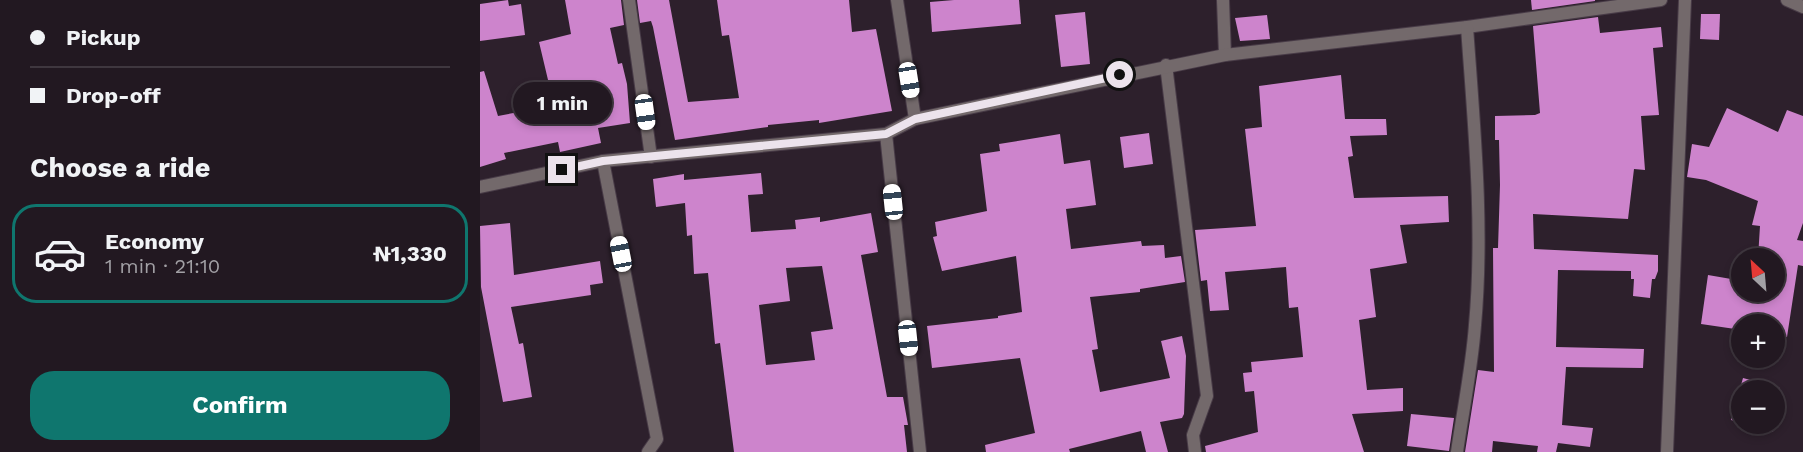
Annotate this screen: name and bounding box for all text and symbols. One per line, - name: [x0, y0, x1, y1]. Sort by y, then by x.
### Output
- text: Pickup: [66, 25, 141, 50]
- car: [897, 61, 921, 99]
- route start: [1106, 61, 1133, 88]
- text: Drop-off: [66, 83, 161, 108]
- callout: 1 min: [512, 83, 612, 125]
- text: 1 min: [537, 91, 588, 115]
- car: [634, 93, 656, 131]
- text: Choose a ride: [30, 152, 210, 184]
- route end: [548, 156, 575, 183]
- car: [882, 183, 904, 221]
- icon: car: [33, 227, 87, 281]
- text: Economy: [105, 229, 204, 254]
- car: [609, 235, 633, 273]
- text: ₦1,330: [373, 241, 447, 266]
- north arrow: [1731, 248, 1785, 302]
- map controls: [1731, 248, 1785, 434]
- text: 1 min · 21:10: [105, 254, 220, 278]
- button: +: [1731, 314, 1785, 368]
- car: [897, 319, 919, 357]
- button: Confirm: [30, 371, 450, 440]
- button: −: [1731, 380, 1785, 434]

